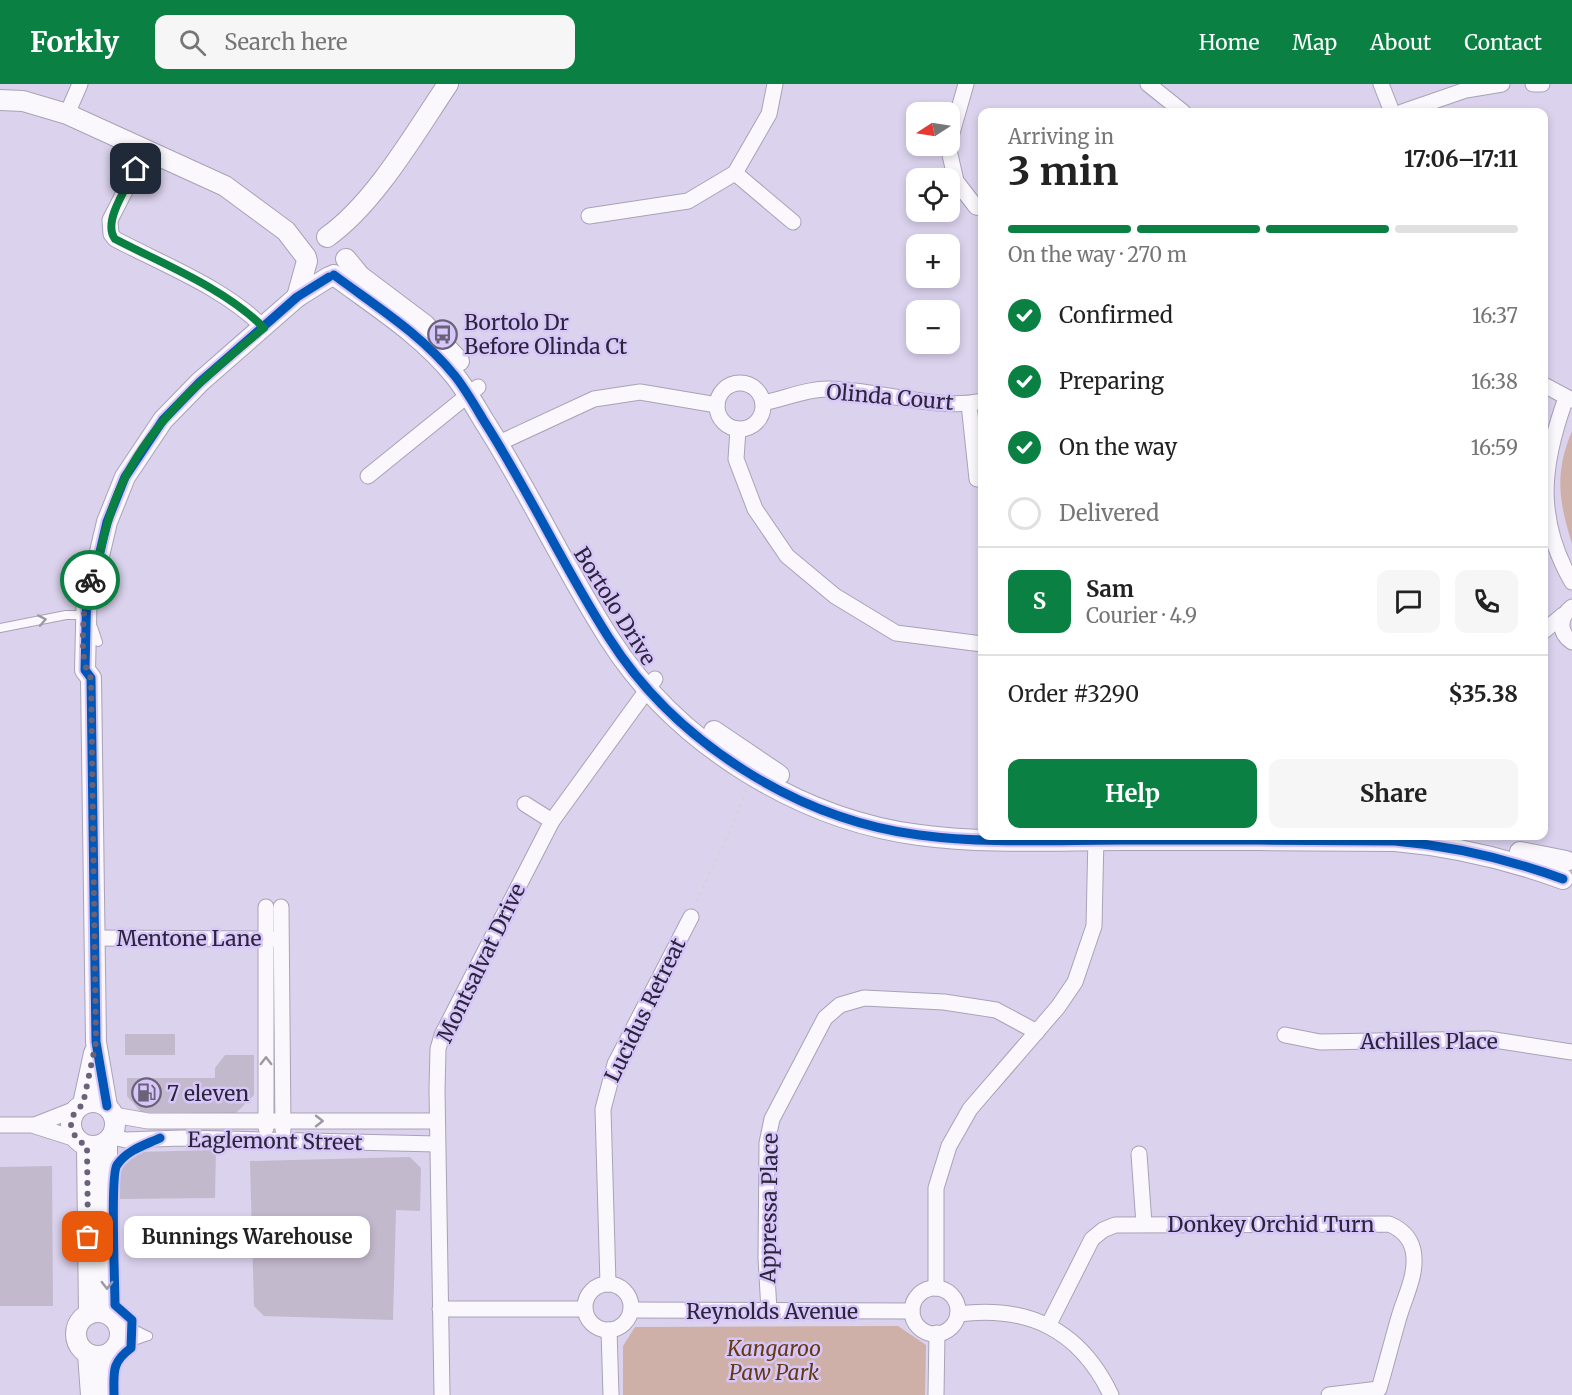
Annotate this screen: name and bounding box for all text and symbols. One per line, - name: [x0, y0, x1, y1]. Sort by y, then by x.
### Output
- search box: [155, 15, 575, 69]
- text: Forkly: [30, 24, 119, 60]
- icon: search: [176, 26, 209, 59]
- text: Search here: [224, 28, 348, 56]
- text: Home: [1199, 29, 1259, 56]
- text: Map: [1292, 29, 1337, 56]
- text: About: [1370, 29, 1431, 56]
- text: Contact: [1464, 29, 1542, 56]
- north arrow: [906, 102, 960, 156]
- map controls: [906, 102, 960, 354]
- text: Arriving in: [1008, 124, 1114, 149]
- pin: [110, 143, 161, 194]
- text: 17:06–17:11: [1404, 145, 1518, 173]
- text: 3 min: [1008, 147, 1118, 196]
- icon: home: [119, 152, 152, 185]
- button: locate: [906, 168, 960, 222]
- button: +: [906, 234, 960, 288]
- text: On the way · 270 m: [1008, 242, 1187, 267]
- icon: check: [1008, 299, 1041, 332]
- button: −: [906, 300, 960, 354]
- text: Confirmed: [1059, 301, 1173, 329]
- text: 16:37: [1472, 303, 1518, 328]
- place label: Bortolo Dr Before Olinda Ct: [464, 309, 627, 360]
- bus stop icon: Bortolo Dr Before Olinda Ct: [427, 318, 459, 350]
- icon: check: [1008, 365, 1041, 398]
- text: Preparing: [1059, 367, 1164, 395]
- text: 16:38: [1471, 369, 1518, 394]
- street label: Olinda Court: [825, 378, 955, 416]
- icon: check: [1008, 431, 1041, 464]
- text: On the way: [1059, 433, 1177, 461]
- text: 16:59: [1471, 435, 1518, 460]
- text: Delivered: [1059, 499, 1159, 527]
- street label: Bortolo Drive: [568, 542, 662, 670]
- courier: [60, 550, 120, 610]
- icon: bike: [74, 564, 107, 597]
- button: chat: [1377, 570, 1440, 633]
- button: phone: [1455, 570, 1518, 633]
- text: Sam: [1086, 575, 1134, 603]
- text: S: [1033, 587, 1046, 615]
- text: Courier · 4.9: [1086, 603, 1197, 628]
- one-way arrow: [37, 614, 47, 627]
- text: Order #3290: [1008, 680, 1139, 708]
- text: $35.38: [1448, 680, 1518, 708]
- button: Help: [1008, 759, 1257, 828]
- button: Share: [1269, 759, 1518, 828]
- street label: Montsalvat Drive: [431, 879, 531, 1047]
- street label: Mentone Lane: [117, 925, 261, 952]
- street label: Lucidus Retreat: [598, 934, 692, 1086]
- street label: Achilles Place: [1359, 1028, 1498, 1055]
- one-way arrow: [260, 1056, 272, 1065]
- fuel station icon: 7 eleven: [130, 1077, 162, 1109]
- place label: 7 eleven: [167, 1080, 249, 1107]
- one-way arrow: [315, 1115, 324, 1127]
- street label: Eaglemont Street: [187, 1126, 363, 1156]
- street label: Appressa Place: [754, 1133, 784, 1284]
- pin: [62, 1211, 113, 1262]
- street label: Donkey Orchid Turn: [1168, 1211, 1375, 1238]
- callout: Bunnings Warehouse: [124, 1216, 370, 1258]
- icon: bag: [71, 1220, 104, 1253]
- text: Bunnings Warehouse: [142, 1224, 353, 1249]
- one-way arrow: [101, 1281, 113, 1290]
- street label: Reynolds Avenue: [686, 1298, 858, 1325]
- park label: Kangaroo Paw Park: [726, 1335, 821, 1386]

